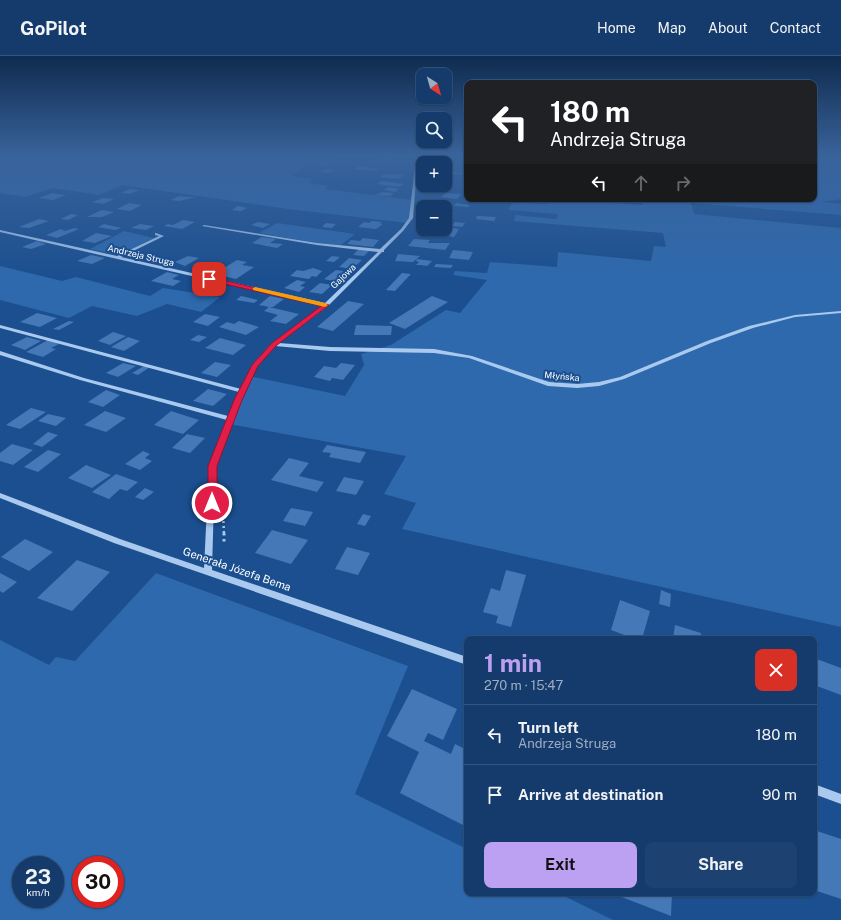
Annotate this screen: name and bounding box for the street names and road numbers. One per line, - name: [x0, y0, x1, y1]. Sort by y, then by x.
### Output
- street label: Andrzeja Struga: [107, 242, 175, 268]
- street label: Gajowa: [328, 261, 358, 291]
- street label: Młyńska: [544, 369, 580, 383]
- street label: Generała Józefa Bema: [181, 545, 293, 593]

